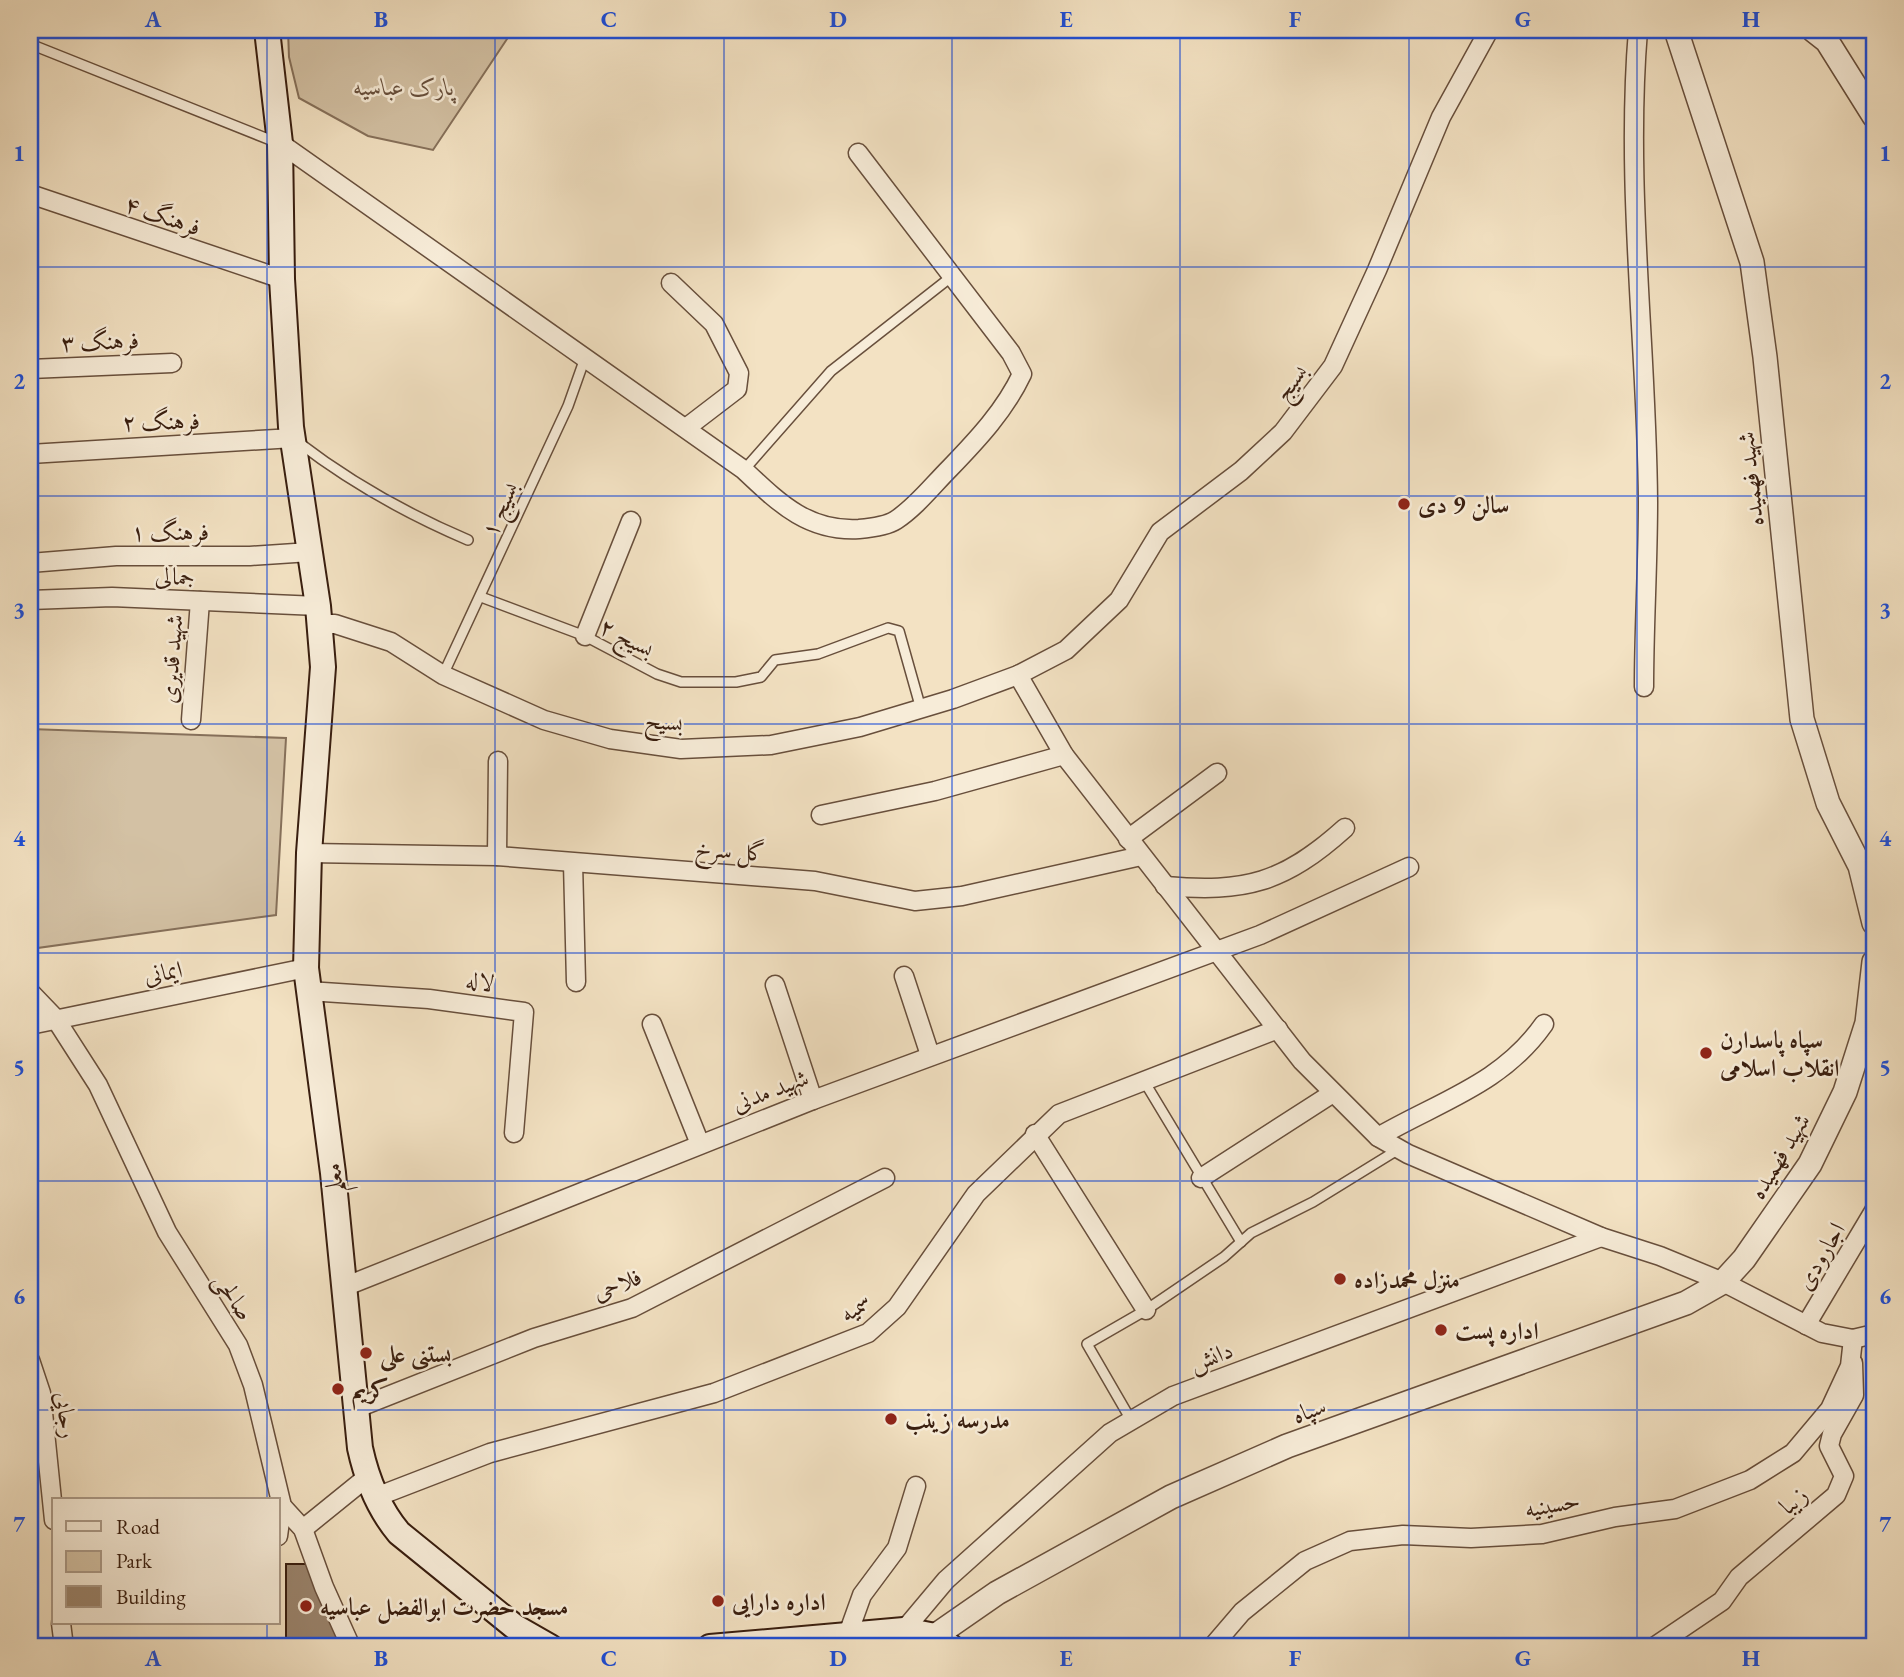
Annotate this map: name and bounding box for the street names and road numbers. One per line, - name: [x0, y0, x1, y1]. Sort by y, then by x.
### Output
- street label: فرهنگ ۴: [121, 188, 205, 242]
- street label: فرهنگ ۳: [60, 324, 140, 358]
- street label: بسیج: [1266, 357, 1319, 410]
- street label: فرهنگ ۲: [122, 405, 200, 437]
- street label: شهید فهمیده: [1730, 430, 1770, 528]
- street label: بسیج ۱: [473, 476, 531, 544]
- street label: فرهنگ ۱: [131, 516, 209, 547]
- street label: جمالی: [154, 559, 196, 593]
- street label: بسیج ۲: [592, 610, 660, 669]
- street label: شهید قدیری: [152, 613, 190, 705]
- street label: بسیح: [643, 704, 685, 744]
- street label: گل سرخ: [693, 832, 766, 874]
- street label: ایمانی: [141, 953, 185, 991]
- street label: لاله: [464, 964, 496, 998]
- street label: شهید مدنی: [727, 1061, 813, 1119]
- street label: شهید فهمیده: [1741, 1107, 1817, 1205]
- street label: معلم: [316, 1161, 359, 1194]
- street label: اجارودی: [1788, 1216, 1852, 1296]
- street label: فلاحی: [588, 1261, 646, 1307]
- street label: صالحی: [205, 1266, 261, 1327]
- street label: سمیه: [833, 1285, 877, 1329]
- street label: دانش: [1185, 1334, 1237, 1379]
- street label: رجایی: [48, 1389, 86, 1441]
- street label: سپاه: [1288, 1390, 1331, 1431]
- street label: زیبا: [1772, 1479, 1814, 1521]
- street label: حسینیه: [1522, 1484, 1582, 1524]

